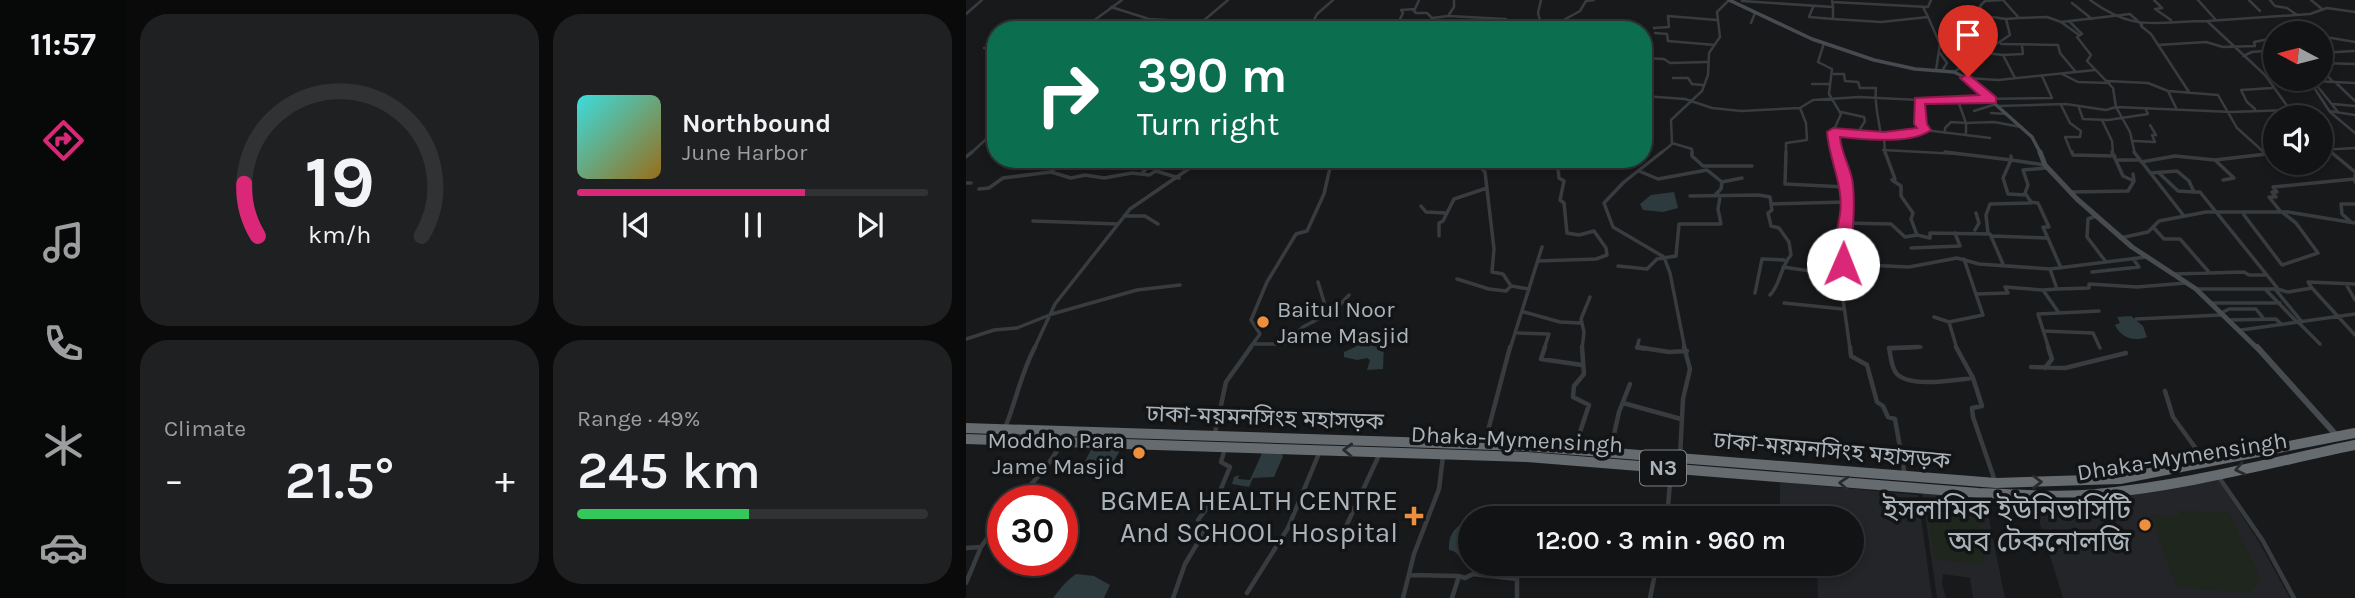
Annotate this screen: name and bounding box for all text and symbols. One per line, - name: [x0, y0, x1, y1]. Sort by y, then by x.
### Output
- pin: [1938, 5, 1998, 77]
- icon: arrive: [1949, 16, 1987, 54]
- north arrow: [2263, 21, 2333, 91]
- map controls: [2263, 21, 2333, 175]
- text: 11:57: [30, 26, 96, 63]
- text: 390 m: [1137, 47, 1287, 104]
- icon: right: [1022, 49, 1113, 140]
- button: sound: [2263, 105, 2333, 175]
- text: Turn right: [1137, 106, 1279, 143]
- text: Northbound: [682, 108, 831, 139]
- icon: directions: [39, 116, 88, 165]
- text: 19: [304, 139, 375, 224]
- text: June Harbor: [682, 139, 807, 166]
- icon: previous: [617, 206, 655, 244]
- icon: pause: [734, 206, 772, 244]
- icon: next: [851, 206, 889, 244]
- icon: music: [39, 218, 88, 267]
- text: km/h: [308, 220, 371, 249]
- position arrow: [1806, 227, 1880, 301]
- place label: Baitul Noor Jame Masjid: [1277, 296, 1410, 349]
- marker: Baitul Noor Jame Masjid: [1255, 314, 1271, 330]
- icon: phone: [39, 319, 88, 368]
- street label: ঢাকা-ময়মনসিংহ মহাসড়ক: [1145, 400, 1385, 435]
- text: Range · 49%: [577, 405, 700, 432]
- text: Climate: [164, 415, 246, 442]
- street label: Dhaka-Mymensingh: [1410, 420, 1624, 459]
- icon: climate: [39, 421, 88, 470]
- place label: Moddho Para Jame Masjid: [987, 427, 1125, 480]
- street label: ঢাকা-ময়মনসিংহ মহাসড়ক: [1711, 427, 1952, 474]
- street label: Dhaka-Mymensingh: [2075, 427, 2289, 486]
- text: 245 km: [577, 440, 761, 501]
- one-way arrow: [1342, 443, 1353, 458]
- marker: Moddho Para Jame Masjid: [1131, 445, 1147, 461]
- text: 21.5°: [285, 450, 394, 511]
- road number: N3: [1640, 450, 1686, 486]
- text: −: [164, 458, 184, 503]
- text: +: [495, 458, 515, 503]
- one-way arrow: [2234, 461, 2246, 476]
- one-way arrow: [2032, 475, 2043, 490]
- one-way arrow: [1838, 476, 1849, 491]
- place label: BGMEA HEALTH CENTRE And SCHOOL, Hospital: [1100, 484, 1398, 549]
- speed limit sign: 30: [987, 485, 1078, 576]
- place label: ইসলামিক ইউনিভার্সিটি অব টেকনোলজি: [1882, 492, 2132, 558]
- marker: BGMEA HEALTH CENTRE And SCHOOL, Hospital: [1404, 506, 1424, 526]
- marker: ইসলামিক ইউনিভার্সিটি অব টেকনোলজি: [2137, 517, 2153, 533]
- icon: car: [39, 523, 88, 572]
- text: 12:00 · 3 min · 960 m: [1536, 525, 1786, 556]

